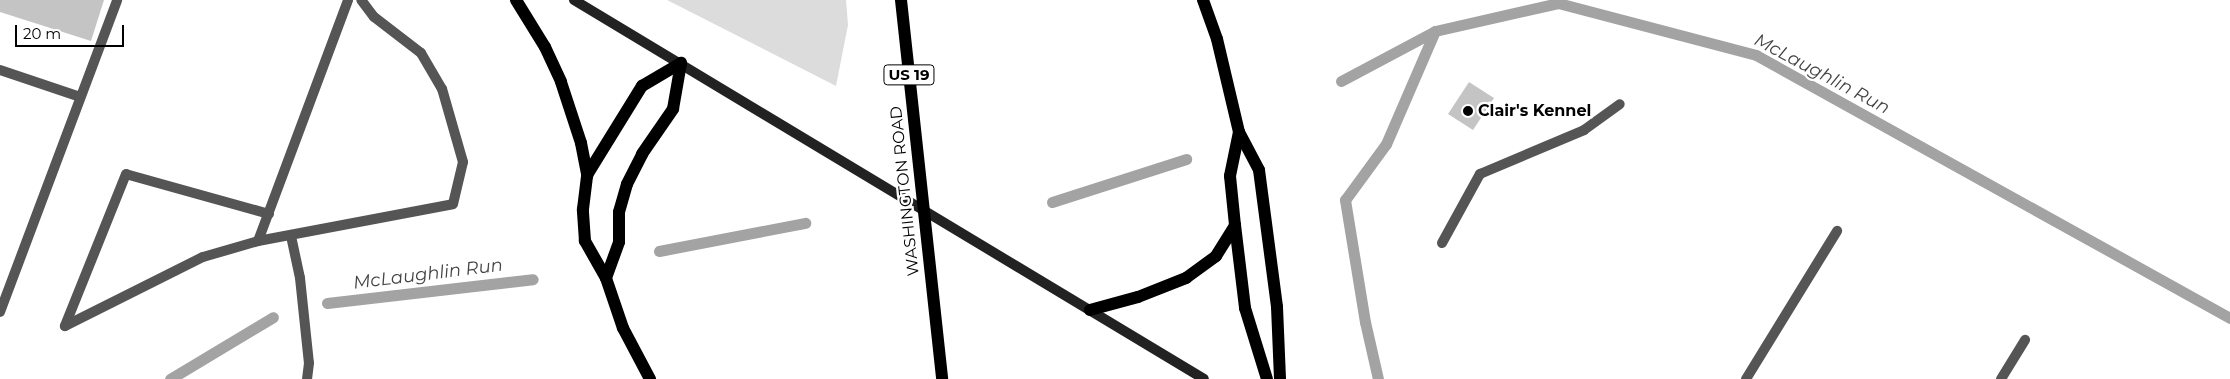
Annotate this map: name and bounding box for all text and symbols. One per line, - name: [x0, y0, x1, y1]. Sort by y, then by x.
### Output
- scale bar: [18, 15, 126, 47]
- text: 20 m: [23, 24, 61, 43]
- water label: McLaughlin Run: [1751, 29, 1893, 119]
- road number: US 19: [883, 62, 935, 88]
- place label: Clair's Kennel: [1478, 101, 1591, 121]
- street label: WASHINGTON ROAD: [887, 105, 923, 277]
- marker: Clair's Kennel: [1462, 105, 1474, 117]
- water label: McLaughlin Run: [352, 254, 504, 294]

